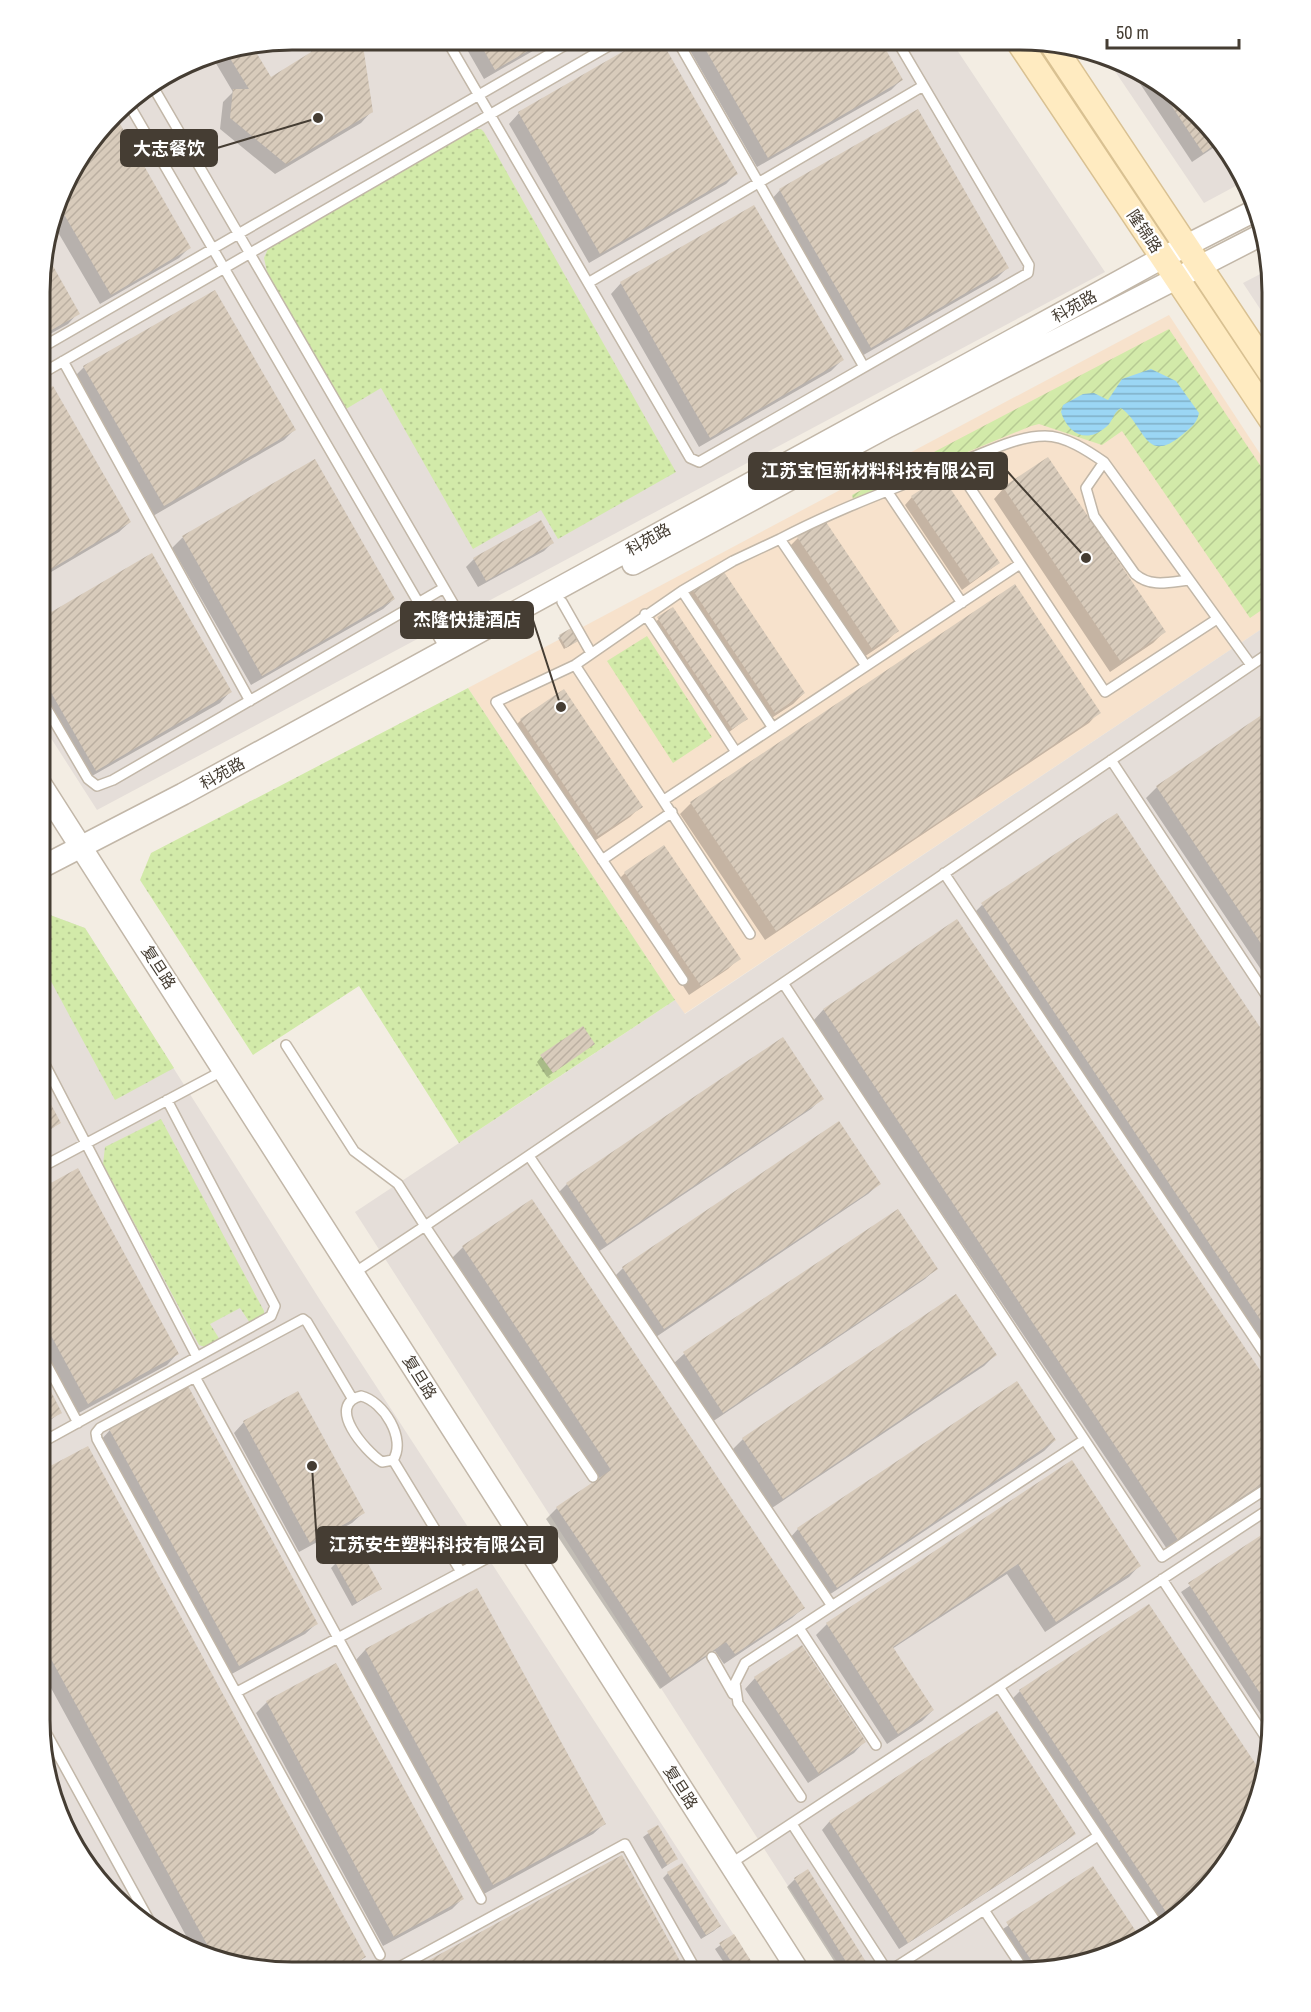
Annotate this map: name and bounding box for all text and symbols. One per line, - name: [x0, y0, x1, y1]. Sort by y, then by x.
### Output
- scale bar: [1107, 12, 1239, 50]
- text: 50 m: [1116, 20, 1149, 45]
- callout: 大志餐饮: [121, 130, 217, 166]
- text: 大志餐饮: [133, 136, 205, 161]
- street label: 隆锦路: [1122, 205, 1168, 257]
- street label: 科苑路: [1048, 285, 1100, 327]
- callout: 江苏宝恒新材料科技有限公司: [749, 453, 1007, 489]
- text: 江苏宝恒新材料科技有限公司: [761, 458, 995, 483]
- street label: 科苑路: [622, 518, 674, 560]
- callout: 杰隆快捷酒店: [401, 602, 533, 638]
- text: 杰隆快捷酒店: [413, 607, 521, 632]
- street label: 科苑路: [196, 752, 248, 794]
- street label: 复旦路: [137, 941, 181, 993]
- street label: 复旦路: [398, 1351, 442, 1403]
- callout: 江苏安生塑料科技有限公司: [317, 1527, 557, 1563]
- text: 江苏安生塑料科技有限公司: [329, 1532, 545, 1557]
- street label: 复旦路: [659, 1761, 703, 1813]

